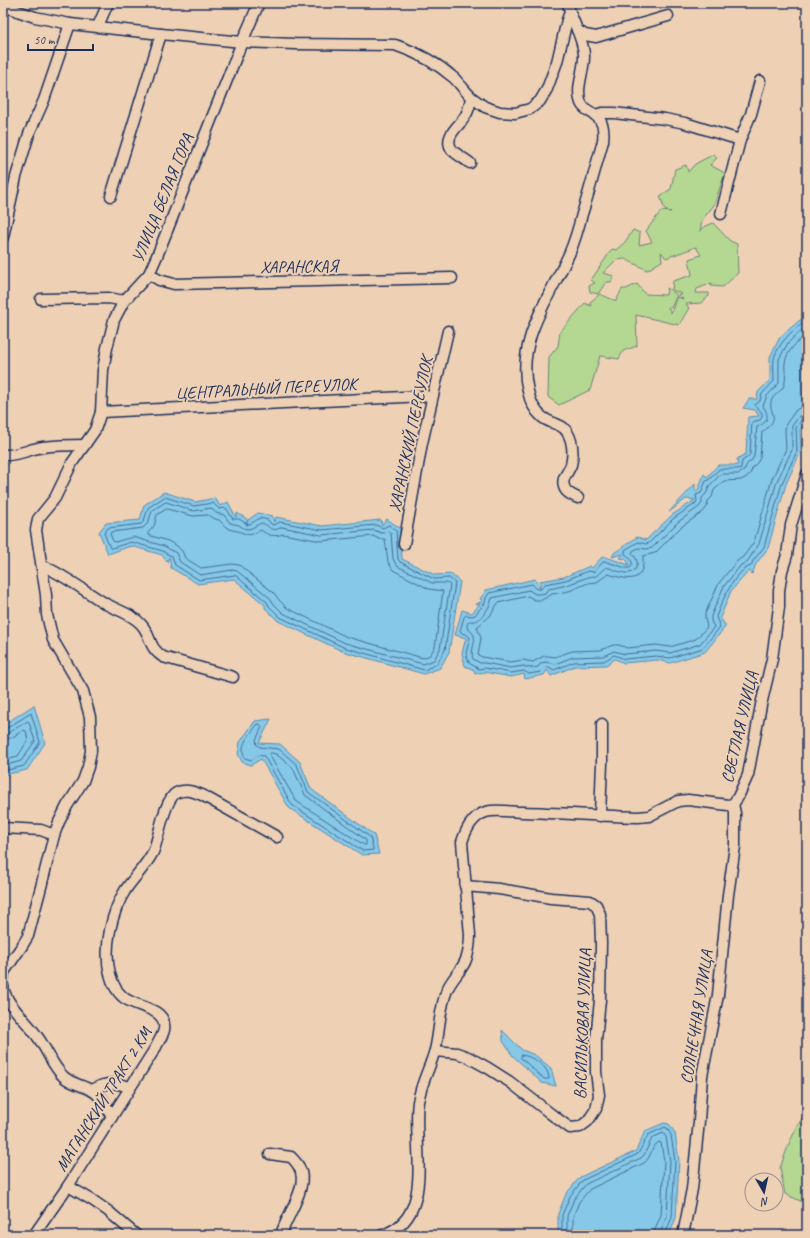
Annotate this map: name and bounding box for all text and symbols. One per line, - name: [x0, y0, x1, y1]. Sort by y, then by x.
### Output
- scale bar: [28, 26, 93, 52]
- text: 50 m: [34, 32, 56, 48]
- street label: УЛИЦА БЕЛАЯ ГОРА: [127, 130, 198, 265]
- street label: ХАРАНСКАЯ: [260, 255, 341, 278]
- street label: ХАРАНСКИЙ ПЕРЕУЛОК: [384, 351, 438, 514]
- street label: ЦЕНТРАЛЬНЫЙ ПЕРЕУЛОК: [175, 373, 361, 404]
- street label: СВЕТЛАЯ УЛИЦА: [716, 669, 763, 785]
- street label: СОЛНЕЧНАЯ УЛИЦА: [676, 947, 718, 1085]
- street label: ВАСИЛЬКОВАЯ УЛИЦА: [569, 948, 596, 1100]
- street label: МАГАНСКИЙ ТРАКТ 2 КМ: [51, 1022, 157, 1175]
- north arrow: [744, 1172, 784, 1212]
- text: N: [759, 1194, 770, 1210]

